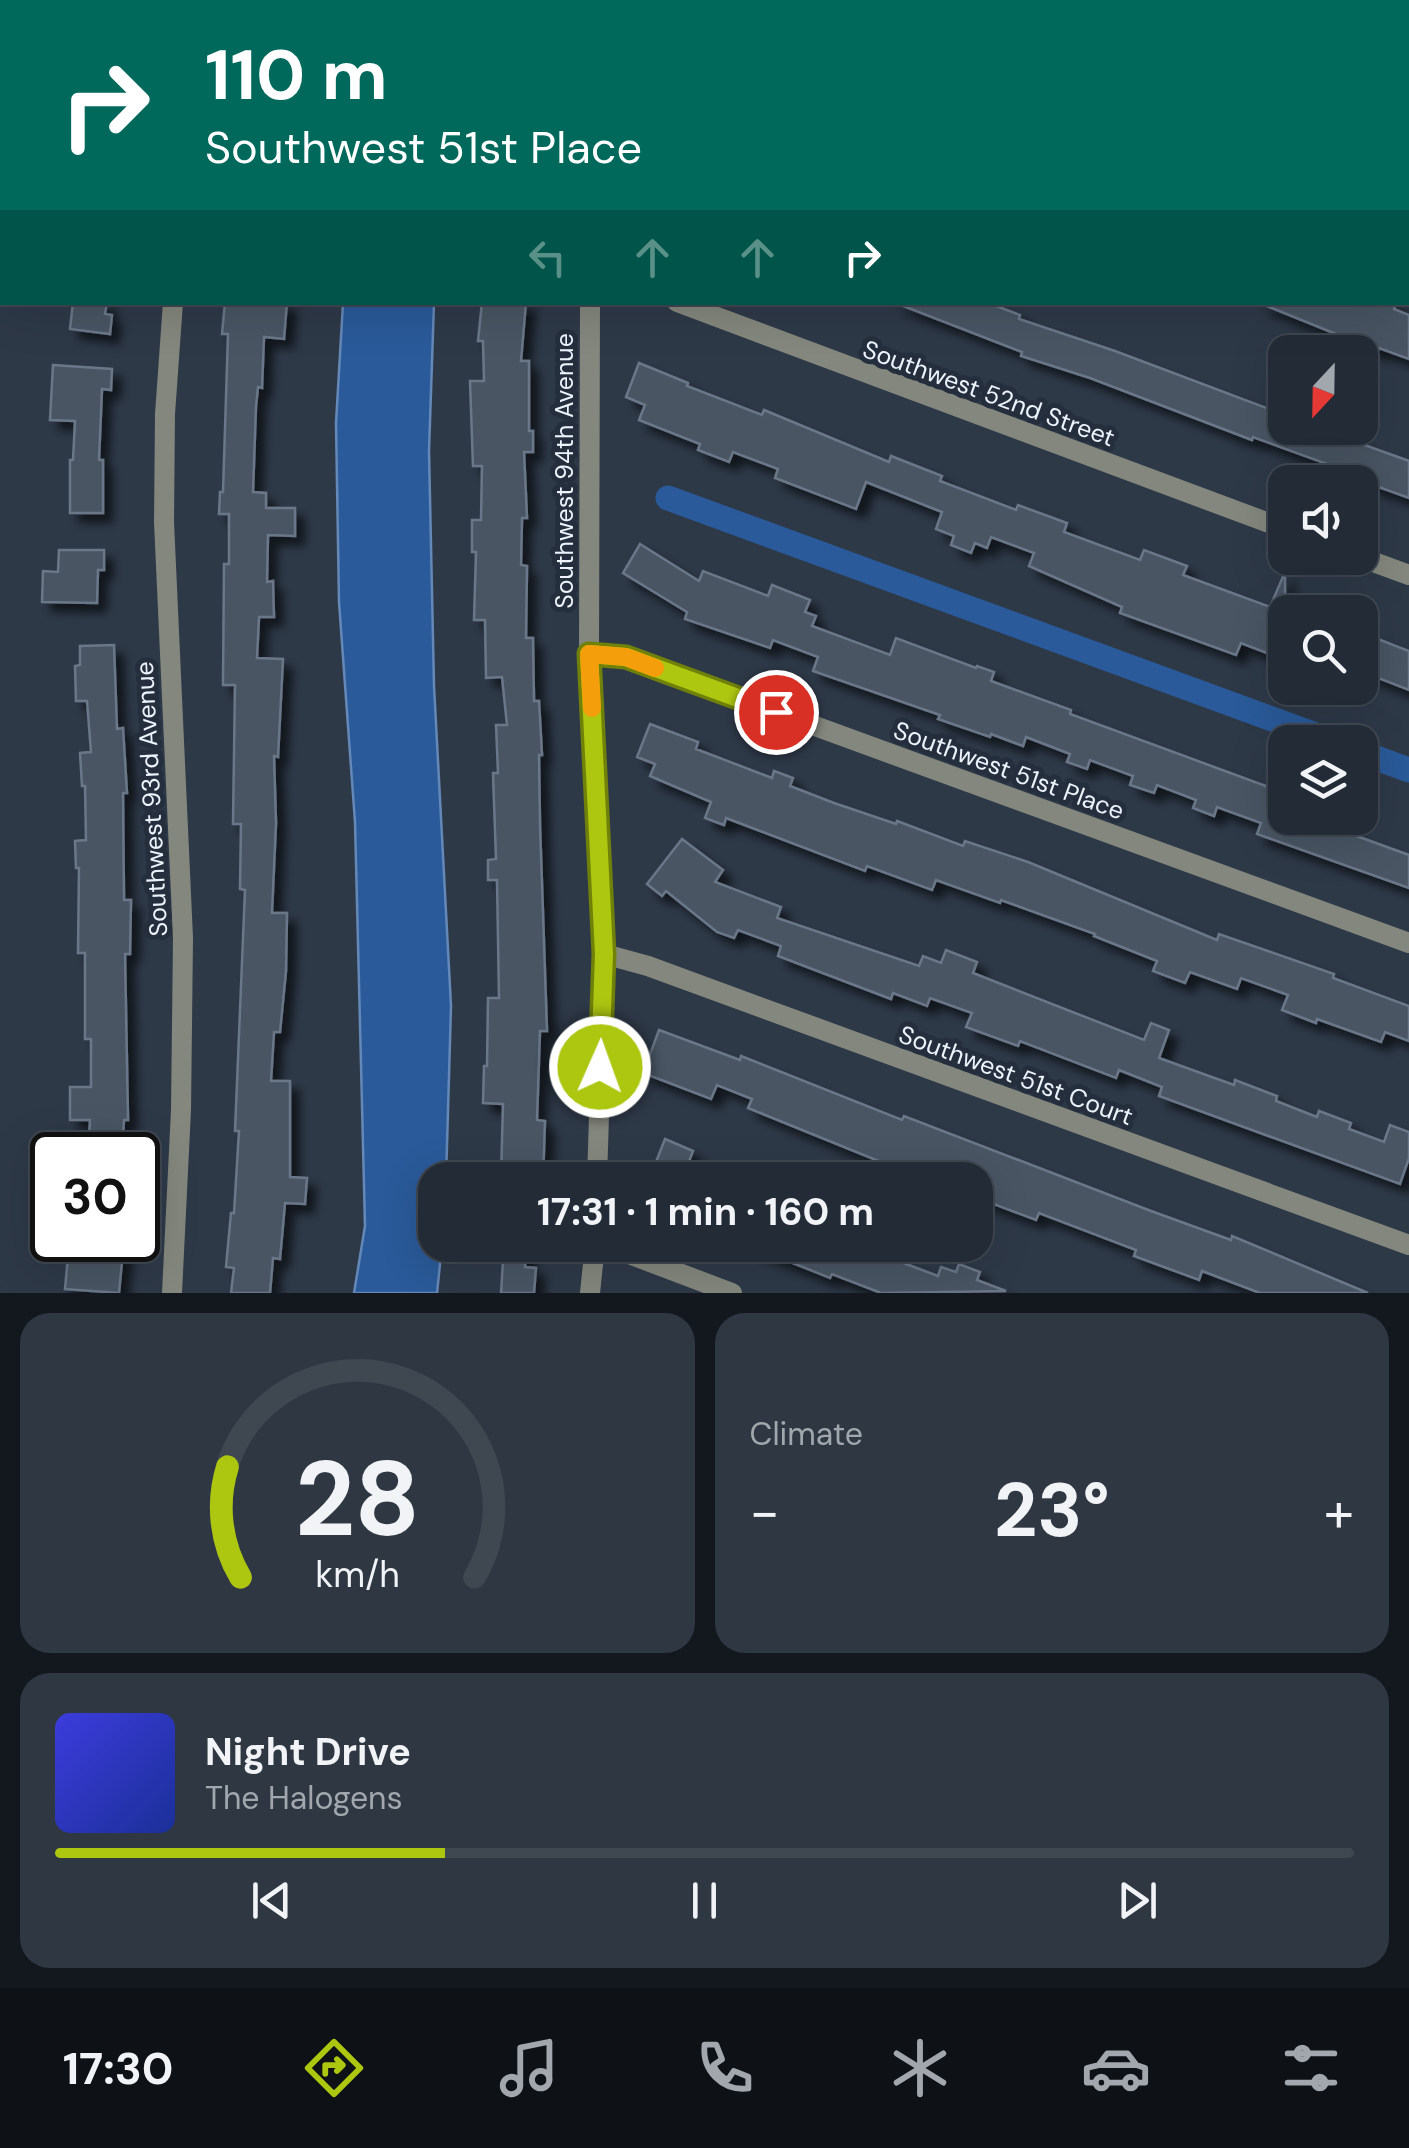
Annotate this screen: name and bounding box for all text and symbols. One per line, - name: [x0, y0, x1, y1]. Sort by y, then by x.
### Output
- text: 110 m: [205, 30, 388, 121]
- icon: right: [40, 40, 170, 170]
- text: Southwest 51st Place: [205, 118, 642, 177]
- icon: left: [520, 230, 575, 285]
- icon: ahead: [625, 230, 680, 285]
- icon: ahead: [730, 230, 785, 285]
- icon: right: [835, 230, 890, 285]
- street label: Southwest 94th Avenue: [548, 333, 581, 609]
- street label: Southwest 52nd Street: [858, 333, 1119, 454]
- north arrow: [1268, 335, 1378, 445]
- map controls: [1268, 335, 1378, 835]
- button: sound: [1268, 465, 1378, 575]
- button: search: [1268, 595, 1378, 705]
- street label: Southwest 93rd Avenue: [128, 661, 175, 937]
- pin: [734, 670, 819, 755]
- icon: arrive: [749, 685, 804, 740]
- street label: Southwest 51st Place: [889, 713, 1129, 827]
- button: layers: [1268, 725, 1378, 835]
- position arrow: [548, 1015, 652, 1119]
- street label: Southwest 51st Court: [894, 1018, 1137, 1133]
- speed limit sign: 30: [30, 1132, 160, 1262]
- text: 17:31 · 1 min · 160 m: [537, 1187, 874, 1237]
- text: Climate: [750, 1413, 863, 1455]
- text: 28: [295, 1432, 420, 1567]
- text: 23°: [994, 1462, 1110, 1559]
- text: −: [750, 1476, 780, 1548]
- text: +: [1324, 1476, 1354, 1548]
- text: km/h: [315, 1552, 399, 1598]
- text: Night Drive: [205, 1727, 411, 1777]
- text: The Halogens: [205, 1777, 403, 1819]
- icon: previous: [244, 1873, 299, 1928]
- icon: pause: [677, 1873, 732, 1928]
- icon: next: [1110, 1873, 1165, 1928]
- icon: directions: [299, 2033, 369, 2103]
- icon: music: [494, 2033, 564, 2103]
- icon: phone: [690, 2033, 760, 2103]
- icon: climate: [885, 2033, 955, 2103]
- icon: car: [1081, 2033, 1151, 2103]
- icon: filters: [1276, 2033, 1346, 2103]
- text: 17:30: [63, 2039, 174, 2098]

